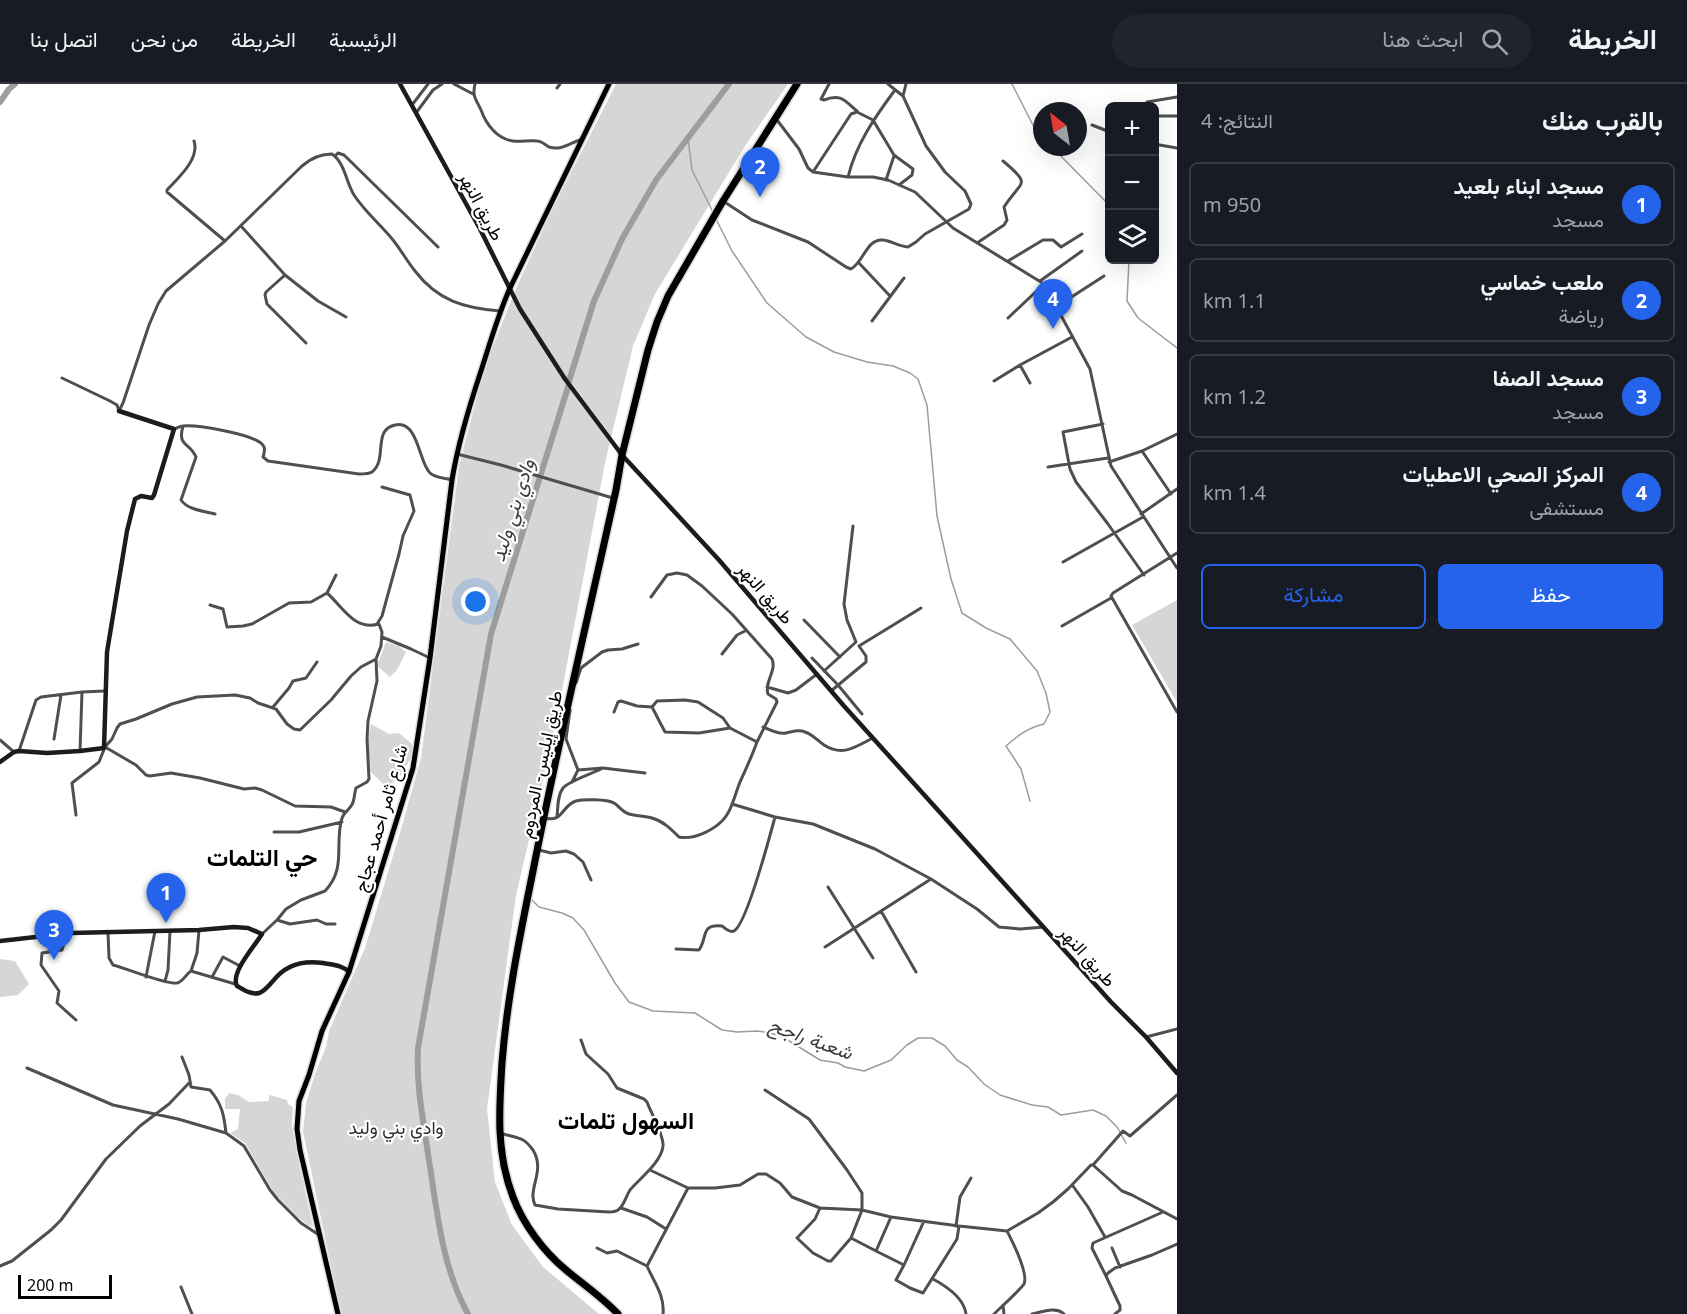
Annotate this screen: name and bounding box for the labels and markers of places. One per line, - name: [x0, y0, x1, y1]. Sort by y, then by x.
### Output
- pin: 2: [740, 147, 780, 197]
- pin: 4: [1034, 280, 1072, 329]
- pin: 1: [146, 874, 186, 923]
- pin: 3: [34, 910, 74, 960]

